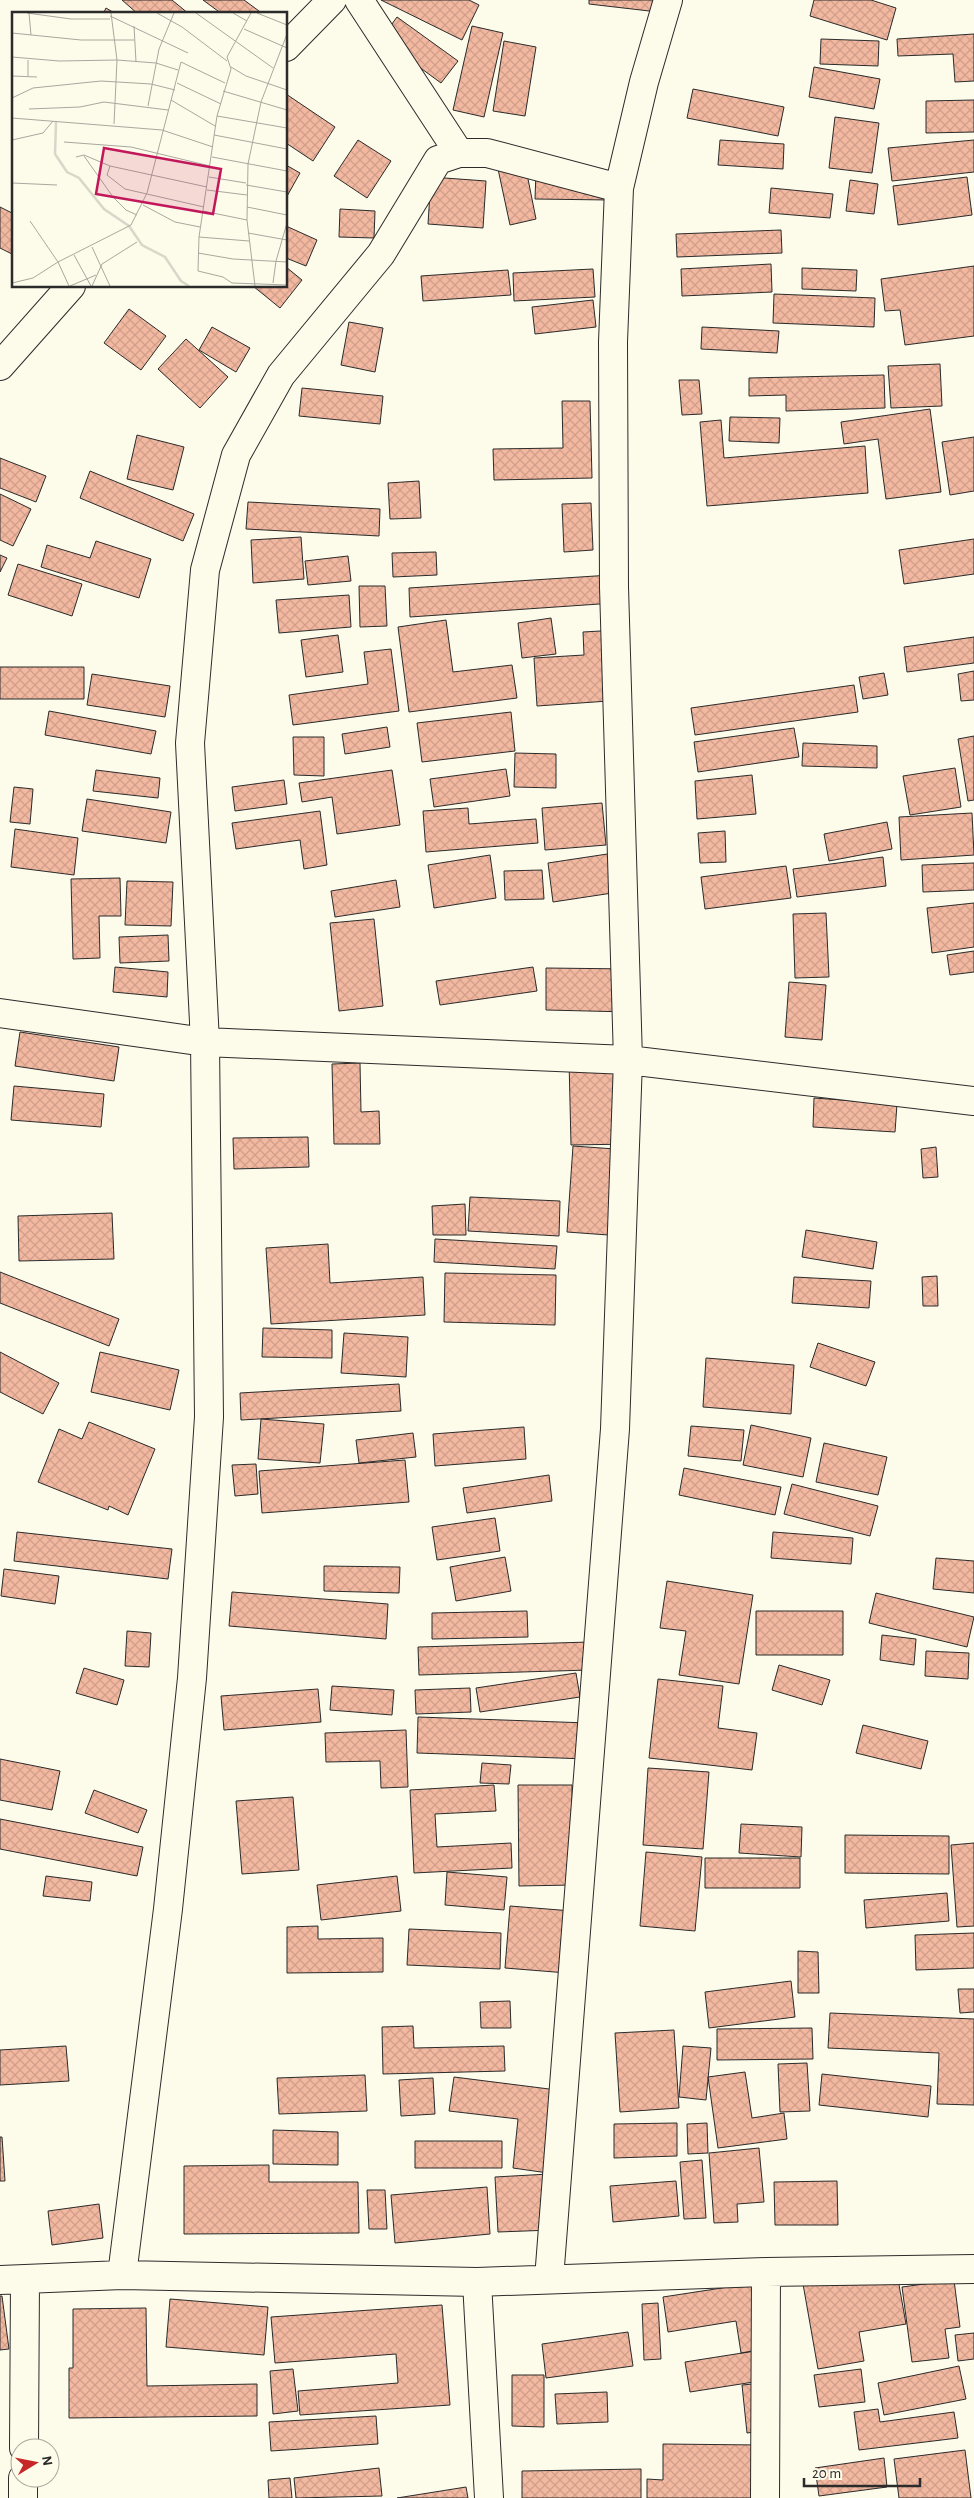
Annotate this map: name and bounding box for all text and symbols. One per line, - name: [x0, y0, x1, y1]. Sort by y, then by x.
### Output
- inset map: [12, 12, 288, 288]
- north arrow: [10, 2438, 60, 2488]
- text: N: [39, 2455, 55, 2467]
- scale bar: [804, 2456, 920, 2488]
- text: 20 m: [812, 2466, 841, 2481]

